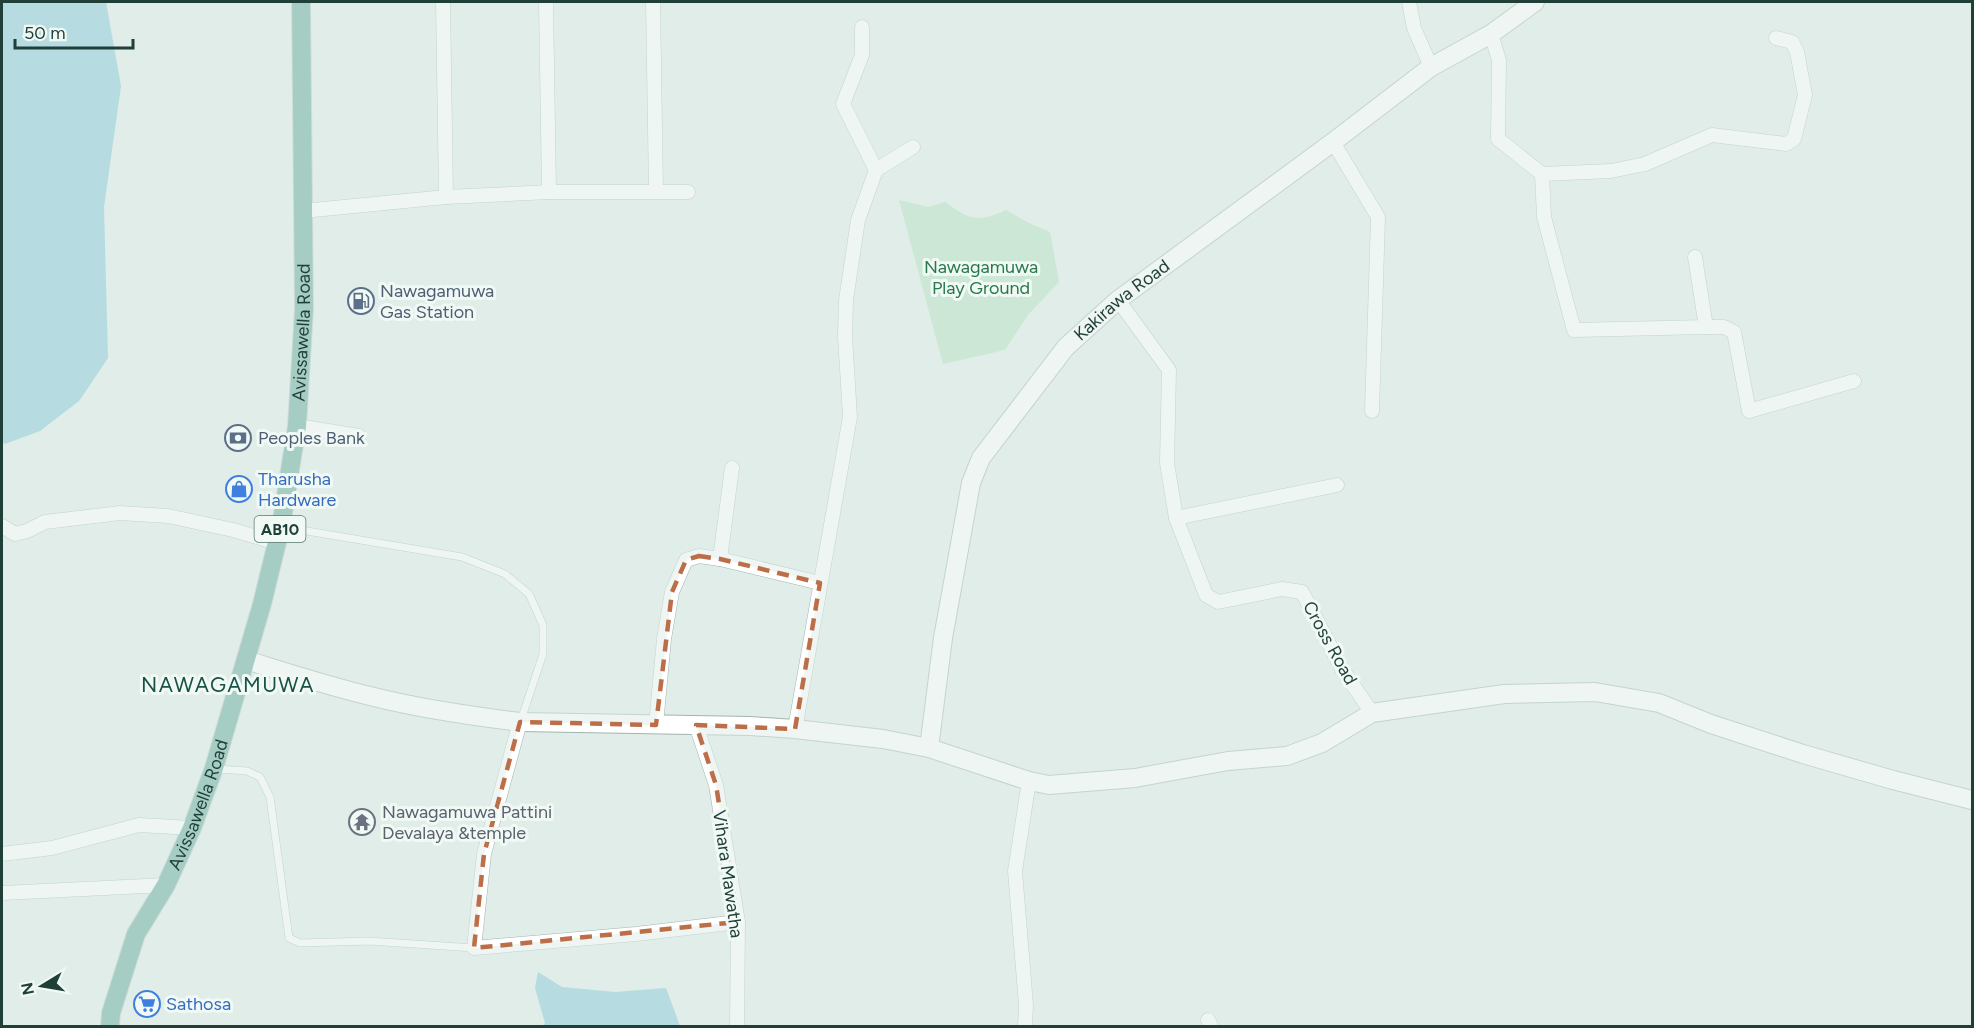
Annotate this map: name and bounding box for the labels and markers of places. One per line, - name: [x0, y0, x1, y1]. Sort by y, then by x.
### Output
- place label: Nawagamuwa Gas Station: [380, 280, 494, 323]
- fuel station icon: Nawagamuwa Gas Station: [346, 286, 376, 316]
- bank icon: Peoples Bank: [223, 423, 253, 453]
- place label: Peoples Bank: [258, 427, 365, 449]
- place label: Tharusha Hardware: [258, 468, 336, 511]
- shop icon: Tharusha Hardware: [224, 474, 254, 504]
- place label: Nawagamuwa Pattini Devalaya &temple: [382, 801, 552, 844]
- temple icon: Nawagamuwa Pattini Devalaya &temple: [347, 807, 377, 837]
- supermarket icon: Sathosa: [132, 989, 162, 1019]
- place label: Sathosa: [166, 993, 231, 1015]

